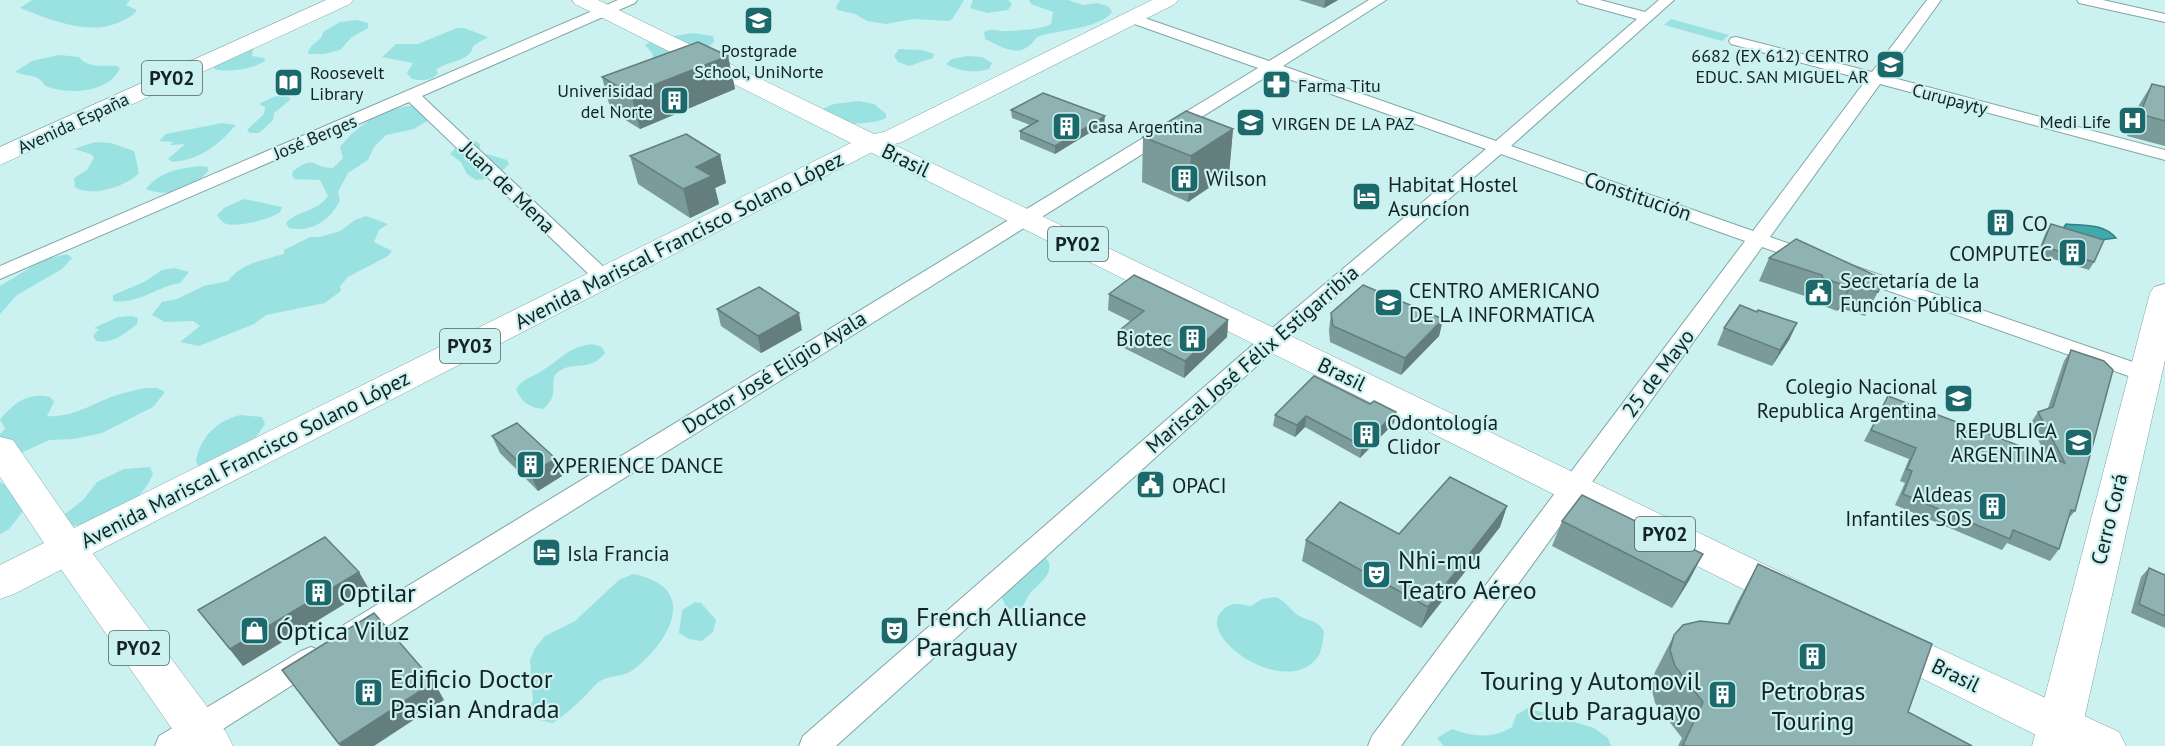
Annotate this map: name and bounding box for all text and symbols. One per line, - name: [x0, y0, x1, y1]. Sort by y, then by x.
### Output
- school or university icon: Postgrade School, UniNorte: [743, 5, 775, 37]
- place label: Postgrade School, UniNorte: [694, 39, 824, 83]
- place label: 6682 (EX 612) CENTRO EDUC. SAN MIGUEL AR: [1691, 44, 1869, 88]
- school or university icon: 6682 (EX 612) CENTRO EDUC. SAN MIGUEL AR: [1874, 49, 1906, 81]
- road number: PY02: [142, 61, 202, 95]
- place label: Roosevelt Library: [310, 61, 384, 105]
- library icon: Roosevelt Library: [273, 66, 305, 98]
- pharmacy icon: Farma Titu: [1261, 69, 1293, 101]
- place label: Farma Titu: [1298, 74, 1381, 97]
- street label: Curupayty: [1910, 78, 1991, 120]
- place label: Univerisidad del Norte: [557, 79, 653, 123]
- building icon: Univerisidad del Norte: [658, 84, 690, 116]
- street label: Avenida España: [14, 87, 132, 159]
- hospital icon: Medi Life: [2116, 105, 2148, 137]
- school or university icon: VIRGEN DE LA PAZ: [1235, 107, 1267, 139]
- street label: José Berges: [269, 109, 360, 165]
- building icon: Casa Argentina: [1051, 110, 1083, 142]
- place label: Medi Life: [2039, 110, 2111, 133]
- place label: VIRGEN DE LA PAZ: [1271, 112, 1414, 135]
- place label: Casa Argentina: [1088, 115, 1203, 138]
- street label: Juan de Mena: [454, 134, 561, 239]
- street label: Brasil: [877, 137, 935, 183]
- street label: Avenida Mariscal Francisco Solano López: [510, 145, 848, 335]
- building icon: Wilson: [1169, 162, 1201, 194]
- place label: Wilson: [1206, 165, 1267, 192]
- street label: Constitución: [1581, 165, 1695, 227]
- place label: Habitat Hostel Asuncíon: [1388, 171, 1518, 222]
- hotel icon: Habitat Hostel Asuncíon: [1351, 180, 1383, 212]
- building icon: CO: [1985, 207, 2017, 239]
- place label: CO: [2022, 210, 2048, 237]
- road number: PY02: [1048, 227, 1108, 261]
- building icon: COMPUTEC: [2057, 237, 2089, 269]
- place label: COMPUTEC: [1949, 240, 2052, 267]
- street label: Mariscal José Félix Estigarribia: [1140, 259, 1364, 459]
- place label: Secretaría de la Función Pública: [1840, 267, 1982, 318]
- public building icon: Secretaría de la Función Pública: [1803, 276, 1835, 308]
- place label: CENTRO AMERICANO DE LA INFORMATICA: [1409, 277, 1600, 328]
- school or university icon: CENTRO AMERICANO DE LA INFORMATICA: [1372, 286, 1404, 318]
- street label: Doctor José Eligio Ayala: [677, 304, 871, 440]
- building icon: Biotec: [1177, 322, 1209, 354]
- street label: 25 de Mayo: [1616, 323, 1700, 423]
- place label: Biotec: [1116, 325, 1172, 352]
- road number: PY03: [440, 329, 500, 363]
- street label: Brasil: [1313, 351, 1371, 397]
- street label: Avenida Mariscal Francisco Solano López: [76, 364, 414, 554]
- place label: Colegio Nacional Republica Argentina: [1757, 373, 1937, 424]
- school or university icon: Colegio Nacional Republica Argentina: [1942, 382, 1974, 414]
- place label: Odontología Clidor: [1387, 409, 1498, 460]
- place label: REPUBLICA ARGENTINA: [1951, 417, 2058, 468]
- building icon: Odontología Clidor: [1350, 418, 1382, 450]
- school or university icon: REPUBLICA ARGENTINA: [2062, 426, 2094, 458]
- building icon: XPERIENCE DANCE: [515, 449, 547, 481]
- place label: XPERIENCE DANCE: [552, 452, 724, 479]
- public building icon: OPACI: [1135, 469, 1167, 501]
- street label: Cerro Corá: [2085, 471, 2133, 567]
- place label: OPACI: [1172, 472, 1227, 499]
- place label: Aldeas Infantiles SOS: [1845, 481, 1972, 532]
- building icon: Aldeas Infantiles SOS: [1977, 490, 2009, 522]
- road number: PY02: [1635, 517, 1695, 551]
- hotel icon: Isla Francia: [530, 537, 562, 569]
- place label: Isla Francia: [567, 540, 670, 567]
- place label: Nhi-mu Teatro Aéreo: [1398, 543, 1537, 606]
- theatre icon: Nhi-mu Teatro Aéreo: [1361, 558, 1393, 590]
- building icon: Optilar: [302, 576, 334, 608]
- place label: Optilar: [339, 576, 416, 609]
- place label: French Alliance Paraguay: [916, 600, 1087, 663]
- shop icon: Óptica Viluz: [239, 614, 271, 646]
- place label: Óptica Viluz: [276, 614, 409, 647]
- theatre icon: French Alliance Paraguay: [879, 615, 911, 647]
- road number: PY02: [109, 631, 169, 665]
- building icon: Petrobras Touring: [1797, 640, 1829, 672]
- street label: Brasil: [1927, 652, 1985, 698]
- place label: Edificio Doctor Pasian Andrada: [390, 662, 560, 725]
- place label: Touring y Automovil Club Paraguayo: [1481, 664, 1701, 727]
- place label: Petrobras Touring: [1760, 674, 1866, 737]
- building icon: Edificio Doctor Pasian Andrada: [353, 677, 385, 709]
- building icon: Touring y Automovil Club Paraguayo: [1706, 679, 1738, 711]

